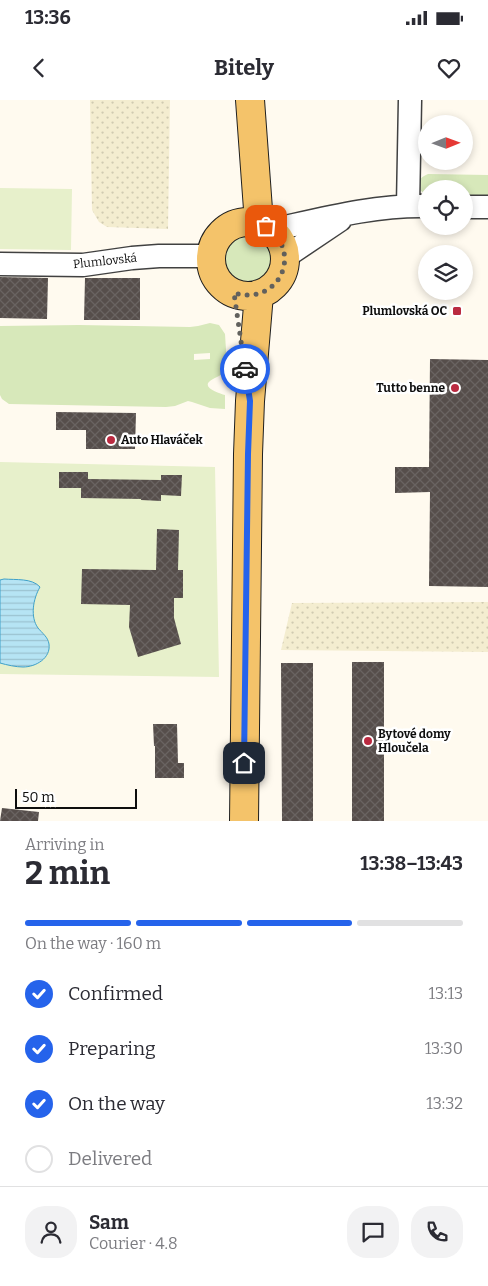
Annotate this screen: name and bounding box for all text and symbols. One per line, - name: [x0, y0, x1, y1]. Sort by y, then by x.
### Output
- text: 13:36: [25, 6, 71, 29]
- icon: back: [25, 54, 53, 82]
- text: Bitely: [214, 54, 274, 81]
- icon: heart: [435, 54, 463, 82]
- north arrow: [418, 115, 472, 170]
- map controls: [418, 115, 473, 300]
- button: locate: [418, 180, 473, 235]
- pin: [245, 205, 287, 247]
- icon: bag: [252, 212, 280, 240]
- button: layers: [418, 245, 473, 300]
- street label: Plumlovská: [72, 251, 138, 271]
- place label: Plumlovská OC: [362, 304, 447, 318]
- marker: Plumlovská OC: [451, 305, 463, 317]
- courier: [220, 344, 270, 394]
- icon: car: [231, 355, 259, 383]
- place label: Tutto benne: [376, 381, 445, 395]
- marker: Tutto benne: [449, 382, 461, 394]
- place label: Auto Hlaváček: [121, 433, 204, 447]
- marker: Auto Hlaváček: [105, 434, 117, 446]
- place label: Bytové domy Hloučela: [378, 727, 451, 755]
- marker: Bytové domy Hloučela: [362, 735, 374, 747]
- pin: [223, 742, 265, 784]
- icon: home: [230, 749, 258, 777]
- scale bar: [15, 786, 138, 809]
- text: 50 m: [22, 789, 55, 806]
- text: Arriving in: [25, 835, 104, 854]
- text: 13:38–13:43: [360, 852, 463, 875]
- text: 2 min: [25, 854, 110, 892]
- text: On the way · 160 m: [25, 934, 161, 953]
- icon: check: [25, 980, 53, 1008]
- text: Confirmed: [68, 982, 163, 1005]
- text: 13:13: [428, 984, 463, 1003]
- icon: check: [25, 1035, 53, 1063]
- text: Preparing: [68, 1037, 156, 1060]
- text: 13:30: [425, 1039, 463, 1058]
- icon: check: [25, 1090, 53, 1118]
- text: On the way: [68, 1092, 165, 1115]
- text: 13:32: [426, 1094, 463, 1113]
- text: Delivered: [68, 1147, 152, 1170]
- button: person: [25, 1206, 77, 1258]
- button: chat: [347, 1206, 399, 1258]
- button: phone: [411, 1206, 463, 1258]
- text: Sam: [89, 1211, 129, 1234]
- text: Courier · 4.8: [89, 1234, 178, 1253]

